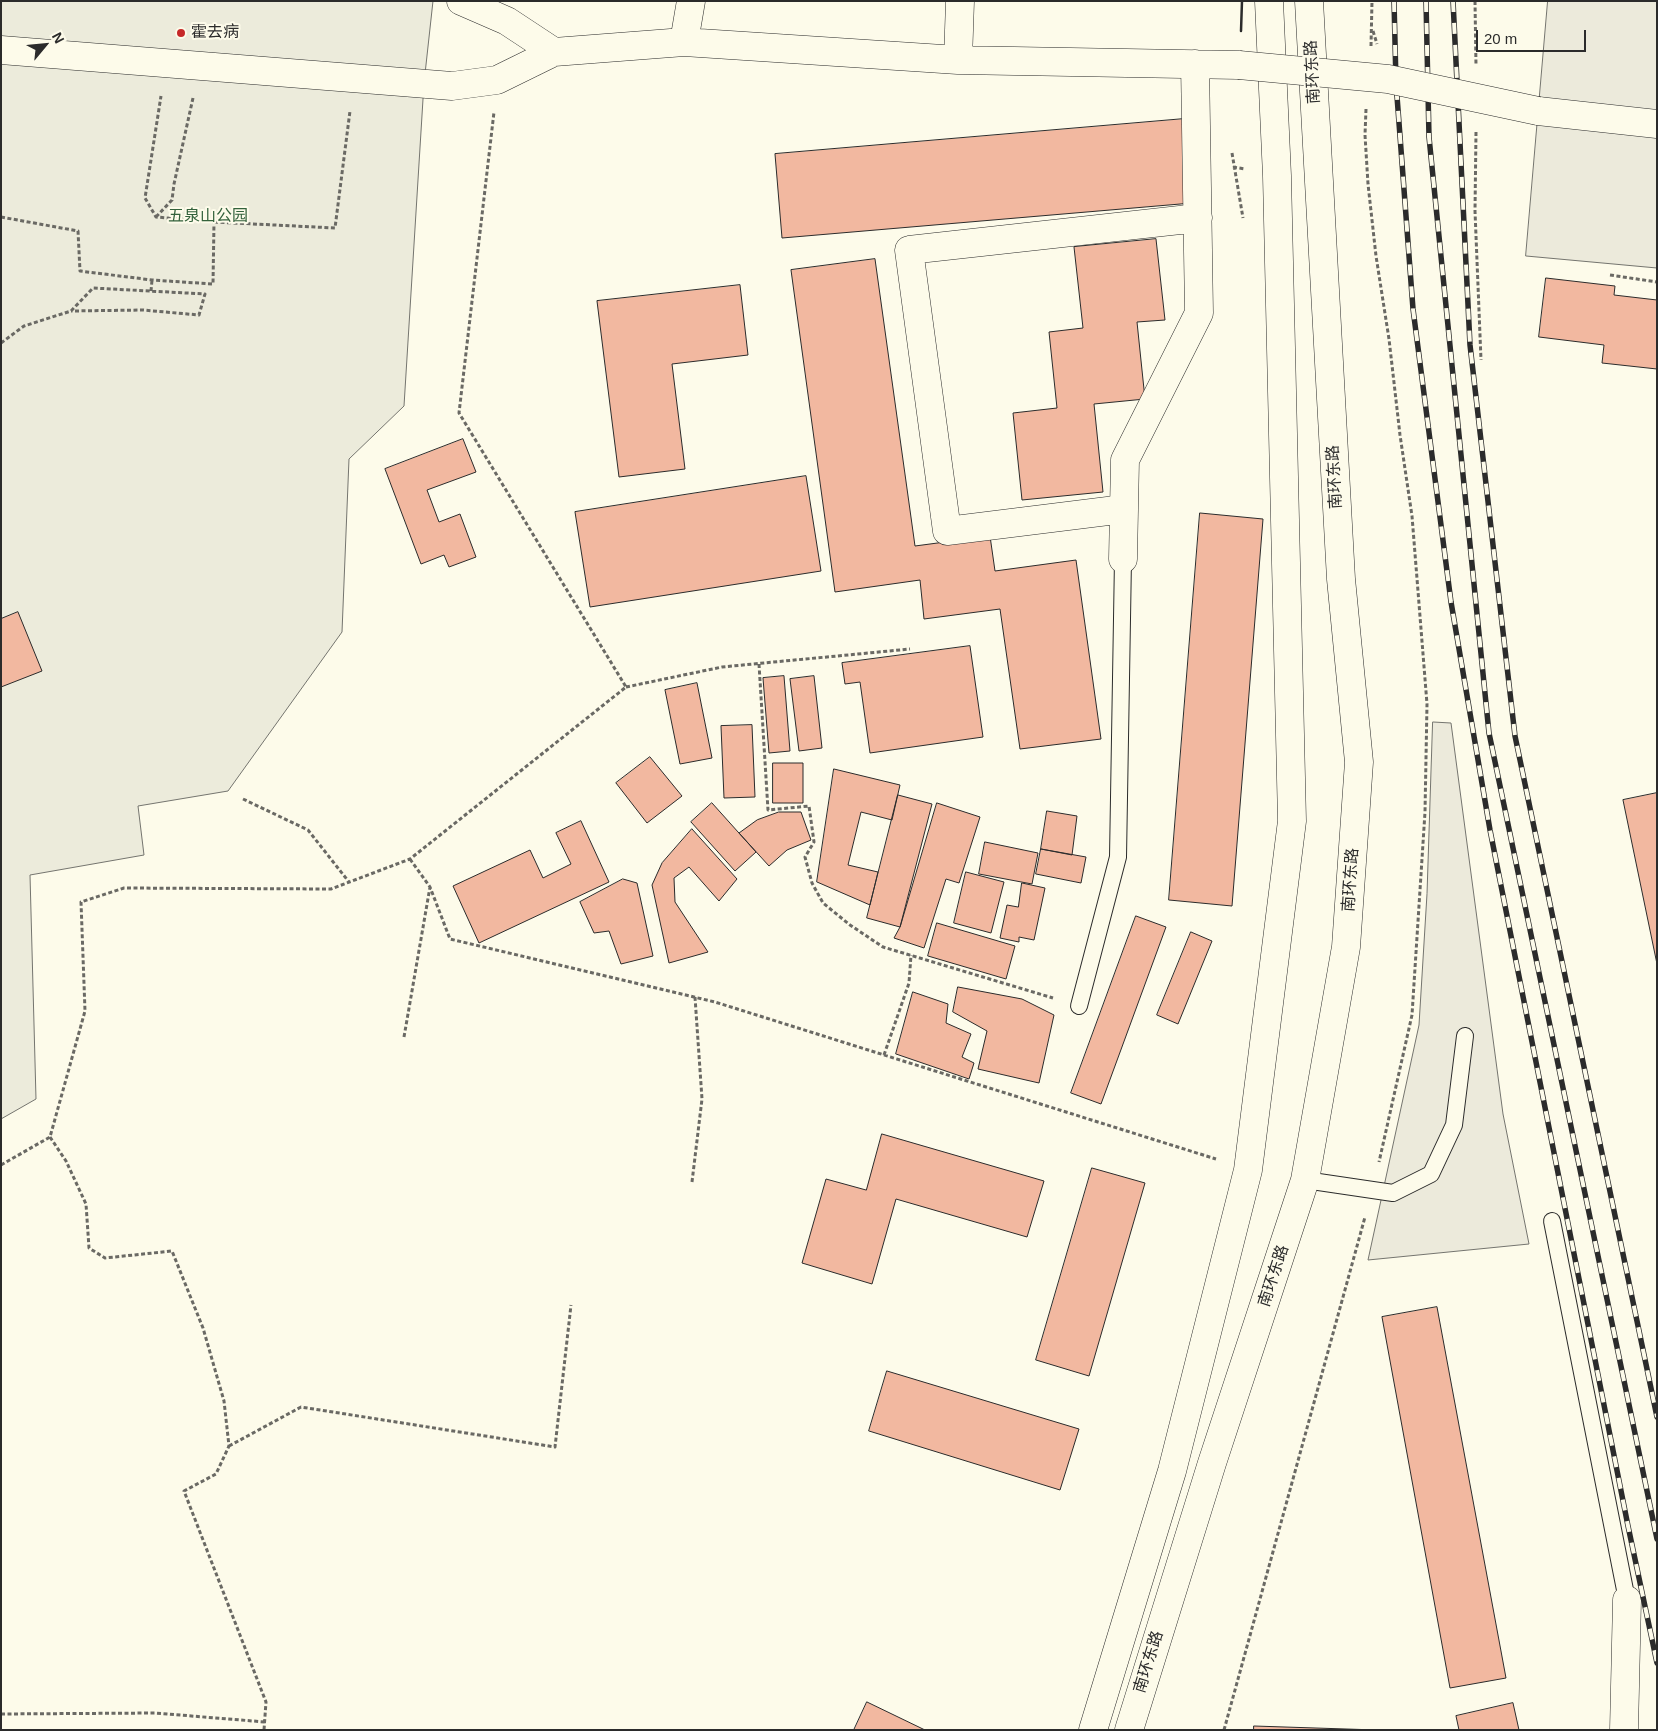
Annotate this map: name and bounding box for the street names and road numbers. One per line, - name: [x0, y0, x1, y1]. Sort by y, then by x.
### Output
- street label: 南环东路: [1302, 40, 1324, 104]
- street label: 南环东路: [1324, 445, 1346, 509]
- street label: 南环东路: [1339, 847, 1363, 913]
- street label: 南环东路: [1255, 1243, 1293, 1309]
- street label: 南环东路: [1130, 1629, 1168, 1695]

